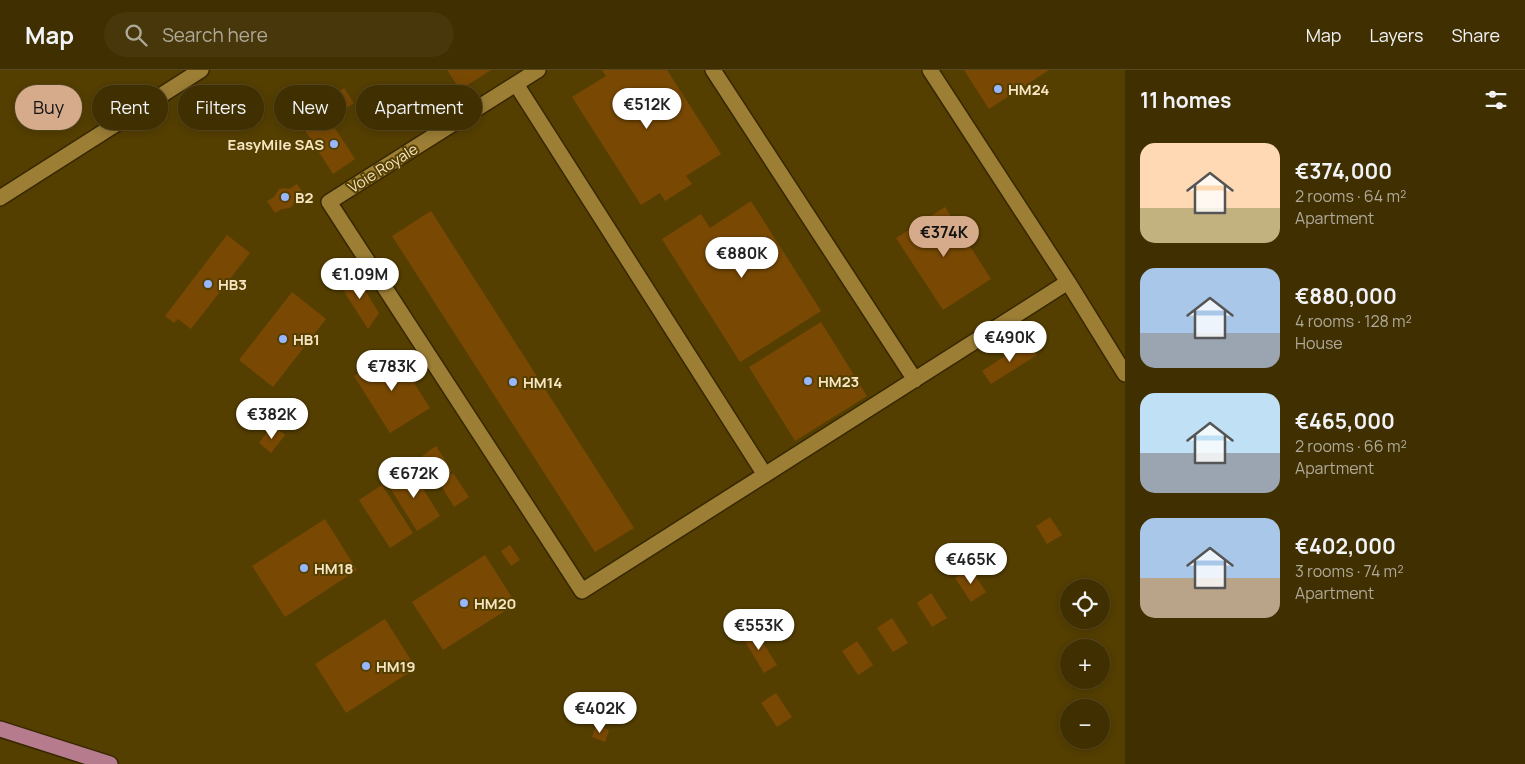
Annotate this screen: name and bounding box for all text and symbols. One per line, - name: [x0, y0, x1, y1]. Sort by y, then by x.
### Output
- search box: [104, 12, 454, 57]
- text: Map: [25, 18, 74, 51]
- icon: search: [122, 21, 150, 49]
- text: Search here: [162, 22, 268, 48]
- text: Map: [1306, 23, 1341, 47]
- text: Layers: [1369, 23, 1423, 47]
- text: Share: [1451, 23, 1500, 47]
- place label: HM24: [1008, 79, 1049, 100]
- marker: HM24: [992, 83, 1004, 95]
- chip: Buy: [15, 85, 82, 130]
- chip: Rent: [92, 85, 168, 130]
- chip: Filters: [178, 85, 264, 130]
- chip: New: [274, 85, 346, 130]
- chip: Apartment: [356, 85, 482, 130]
- text: 11 homes: [1140, 86, 1231, 114]
- icon: filters: [1482, 86, 1510, 114]
- pin: €512K: [612, 88, 682, 130]
- text: €512K: [623, 93, 671, 115]
- place label: EasyMile SAS: [228, 134, 324, 155]
- marker: EasyMile SAS: [328, 138, 340, 150]
- street label: Voie Royale: [344, 138, 422, 198]
- text: €374,000: [1295, 157, 1392, 185]
- icon: home: [1180, 163, 1240, 223]
- text: 2 rooms · 64 m²: [1295, 185, 1406, 207]
- place label: B2: [295, 187, 313, 208]
- marker: B2: [279, 191, 291, 203]
- text: Apartment: [1295, 207, 1374, 229]
- pin: €374K: [909, 216, 979, 258]
- text: €374K: [920, 221, 968, 243]
- pin: €880K: [707, 236, 777, 279]
- text: €880K: [716, 242, 768, 264]
- pin: €1.09M: [319, 258, 401, 300]
- text: €1.09M: [332, 263, 388, 285]
- place label: HB3: [218, 274, 247, 295]
- marker: HB3: [202, 278, 214, 290]
- text: €880,000: [1295, 282, 1397, 310]
- icon: home: [1180, 288, 1240, 348]
- text: 4 rooms · 128 m²: [1295, 310, 1412, 332]
- pin: €490K: [975, 320, 1045, 363]
- text: €490K: [985, 326, 1035, 348]
- place label: HB1: [293, 329, 320, 350]
- text: House: [1295, 332, 1343, 354]
- marker: HB1: [277, 333, 289, 345]
- pin: €783K: [357, 350, 427, 392]
- text: €783K: [368, 355, 416, 377]
- place label: HM23: [818, 371, 859, 392]
- place label: HM14: [523, 372, 562, 393]
- marker: HM23: [802, 375, 814, 387]
- marker: HM14: [507, 376, 519, 388]
- pin: €382K: [237, 398, 307, 440]
- text: €382K: [247, 403, 297, 425]
- text: €465,000: [1295, 407, 1395, 435]
- icon: home: [1180, 413, 1240, 473]
- text: 2 rooms · 66 m²: [1295, 435, 1407, 457]
- pin: €672K: [379, 456, 449, 499]
- text: Apartment: [1295, 457, 1374, 479]
- text: €672K: [389, 462, 439, 484]
- text: €402,000: [1295, 532, 1396, 560]
- icon: home: [1180, 538, 1240, 598]
- pin: €465K: [936, 542, 1006, 585]
- text: €465K: [946, 548, 996, 570]
- place label: HM18: [314, 558, 353, 579]
- text: 3 rooms · 74 m²: [1295, 560, 1404, 582]
- marker: HM18: [298, 562, 310, 574]
- map controls: [1060, 579, 1110, 749]
- button: locate: [1060, 579, 1110, 629]
- text: Apartment: [1295, 582, 1374, 604]
- place label: HM20: [474, 593, 516, 614]
- marker: HM20: [458, 597, 470, 609]
- pin: €553K: [724, 608, 794, 651]
- text: €553K: [734, 614, 784, 636]
- button: +: [1060, 639, 1110, 689]
- place label: HM19: [376, 656, 416, 677]
- marker: HM19: [360, 660, 372, 672]
- pin: €402K: [565, 692, 635, 734]
- text: €402K: [575, 697, 625, 719]
- button: −: [1060, 699, 1110, 749]

